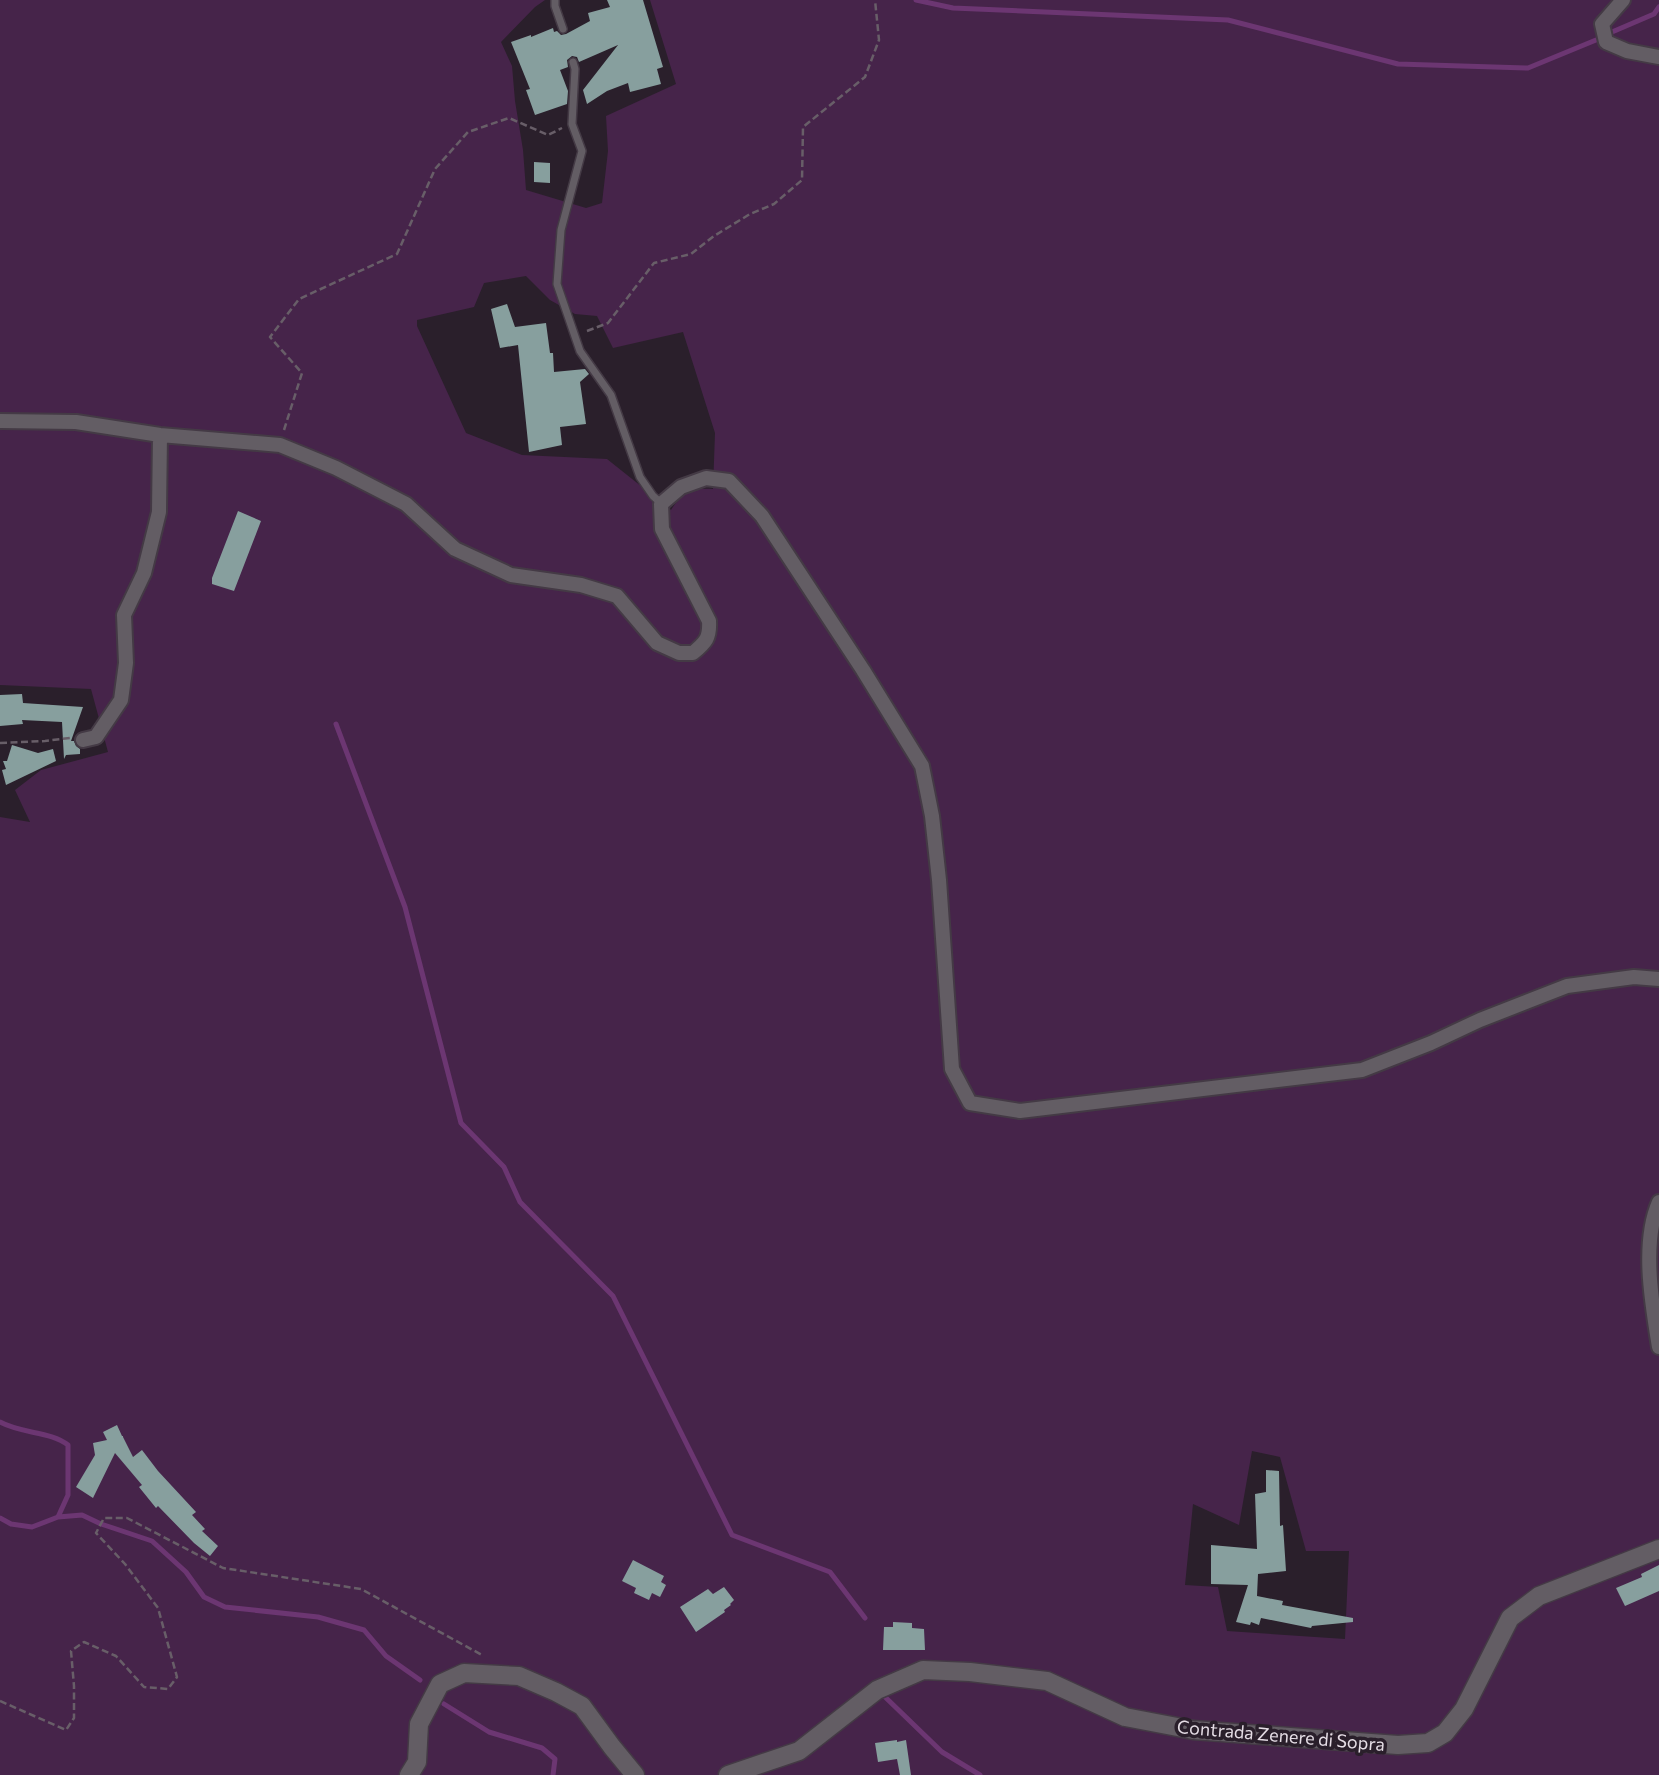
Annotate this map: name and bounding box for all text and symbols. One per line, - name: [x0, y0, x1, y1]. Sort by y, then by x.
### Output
- street label: Contrada Zenere di Sopra: [1176, 1715, 1386, 1755]

